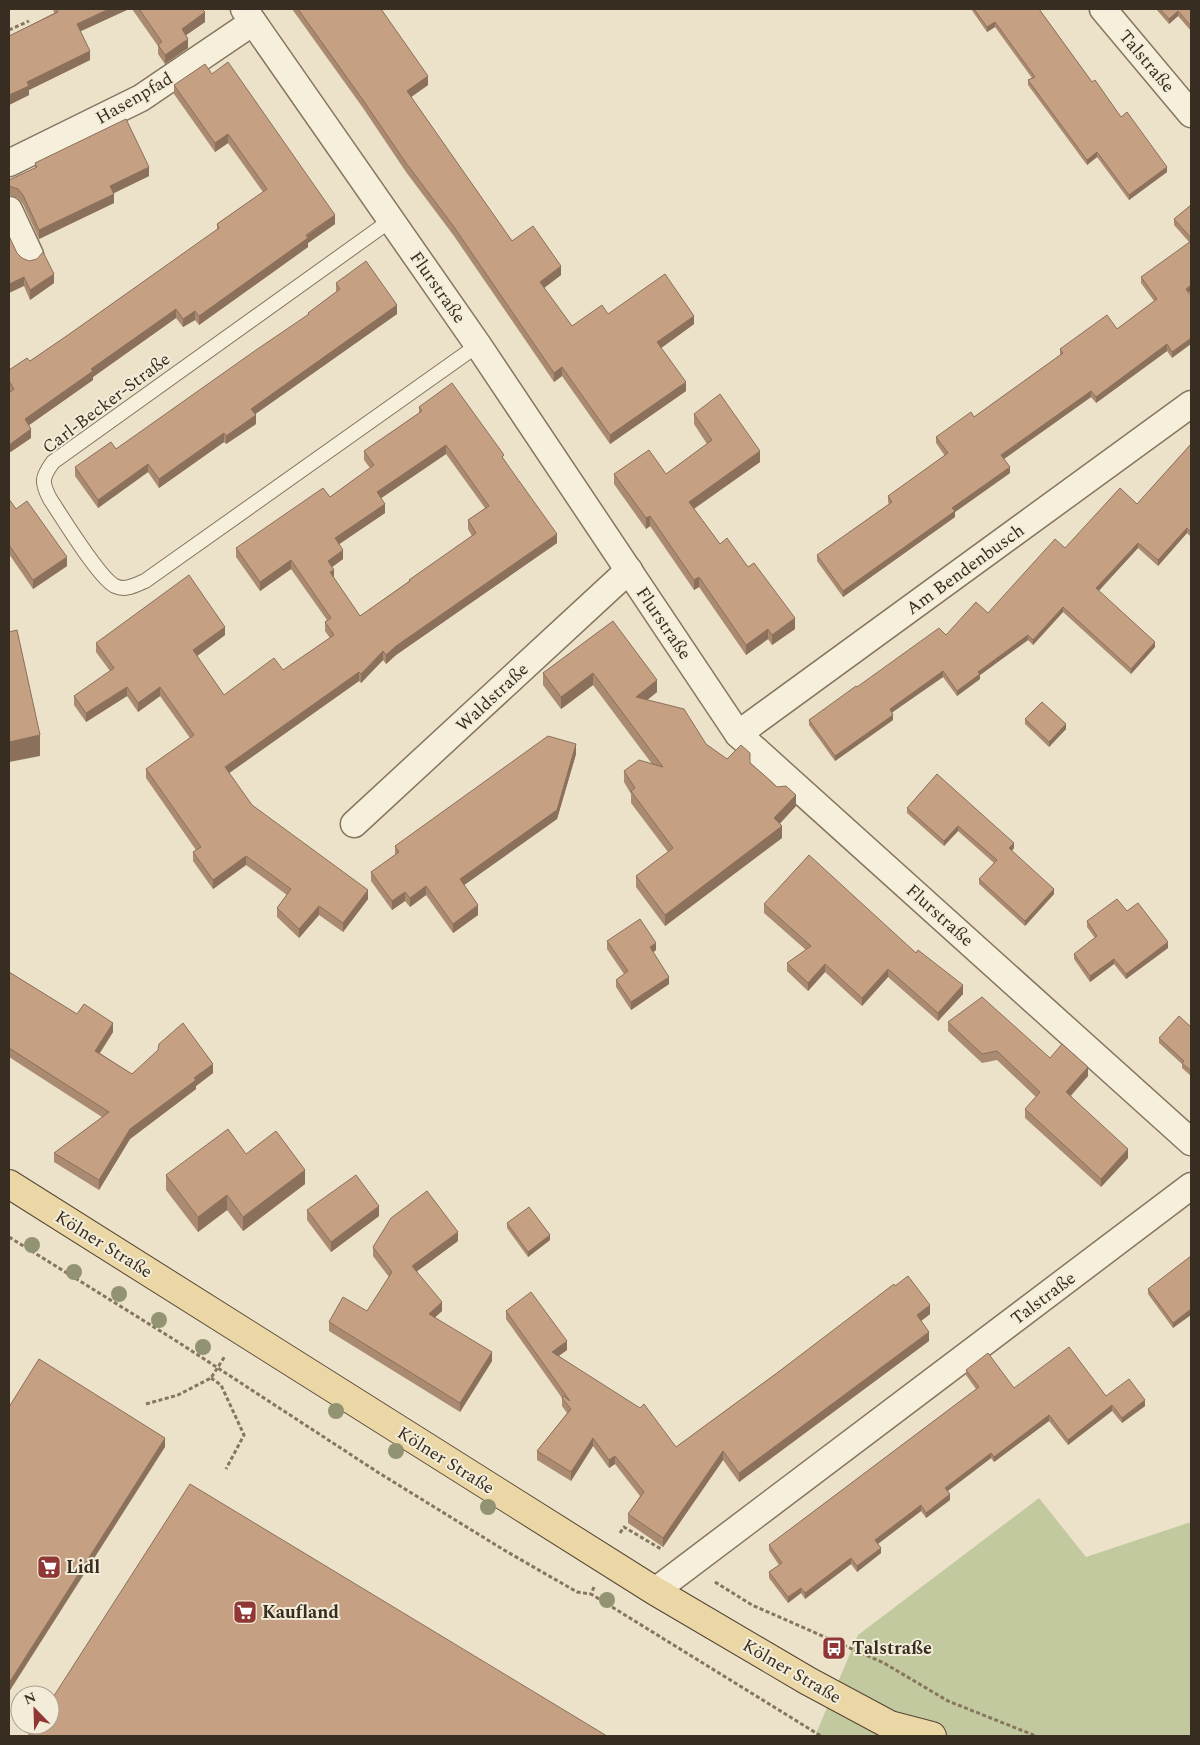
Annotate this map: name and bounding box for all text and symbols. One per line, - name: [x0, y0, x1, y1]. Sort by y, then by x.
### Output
- street label: Talstraße: [1112, 24, 1181, 99]
- street label: Hasenpfad: [90, 65, 178, 132]
- street label: Flurstraße: [403, 246, 472, 329]
- street label: Carl-Becker-Straße: [36, 346, 176, 461]
- street label: Am Bendenbusch: [900, 517, 1030, 622]
- street label: Flurstraße: [629, 581, 698, 665]
- street label: Waldstraße: [450, 656, 535, 738]
- street label: Flurstraße: [900, 878, 980, 953]
- street label: Kölner Straße: [50, 1204, 158, 1285]
- street label: Talstraße: [1005, 1265, 1081, 1332]
- street label: Kölner Straße: [392, 1420, 500, 1501]
- supermarket icon: Lidl: [36, 1554, 62, 1580]
- place label: Lidl: [66, 1554, 100, 1581]
- supermarket icon: Kaufland: [232, 1599, 258, 1625]
- place label: Kaufland: [262, 1599, 339, 1626]
- street label: Kölner Straße: [737, 1632, 846, 1711]
- bus stop icon: Talstraße: [821, 1635, 847, 1661]
- place label: Talstraße: [852, 1635, 932, 1662]
- north arrow: [10, 1685, 60, 1735]
- text: N: [21, 1687, 39, 1710]

